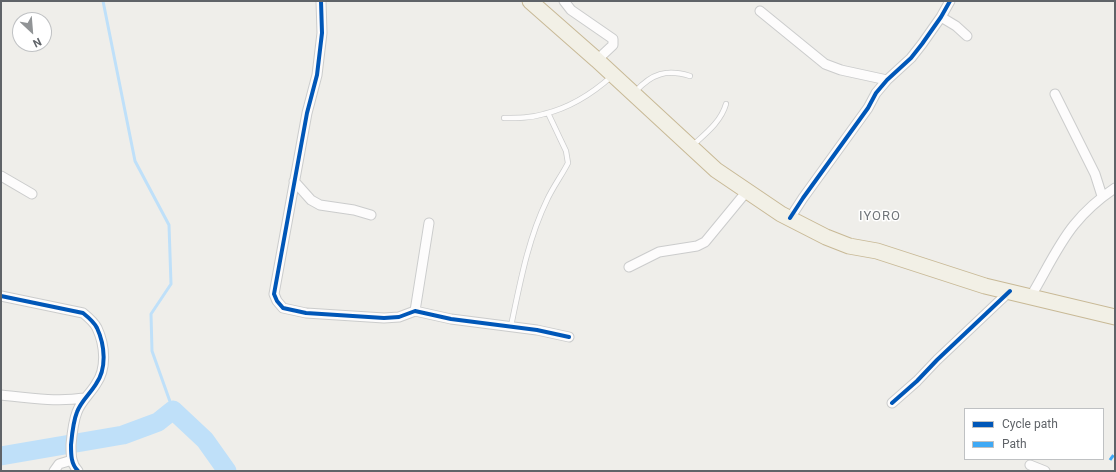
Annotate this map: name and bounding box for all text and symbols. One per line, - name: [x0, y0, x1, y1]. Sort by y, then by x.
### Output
- north arrow: [12, 12, 52, 52]
- text: N: [31, 35, 43, 50]
- district label: IYORO: [859, 209, 901, 225]
- legend: [964, 408, 1104, 460]
- text: Cycle path: [1002, 417, 1058, 431]
- text: Path: [1002, 437, 1027, 451]

